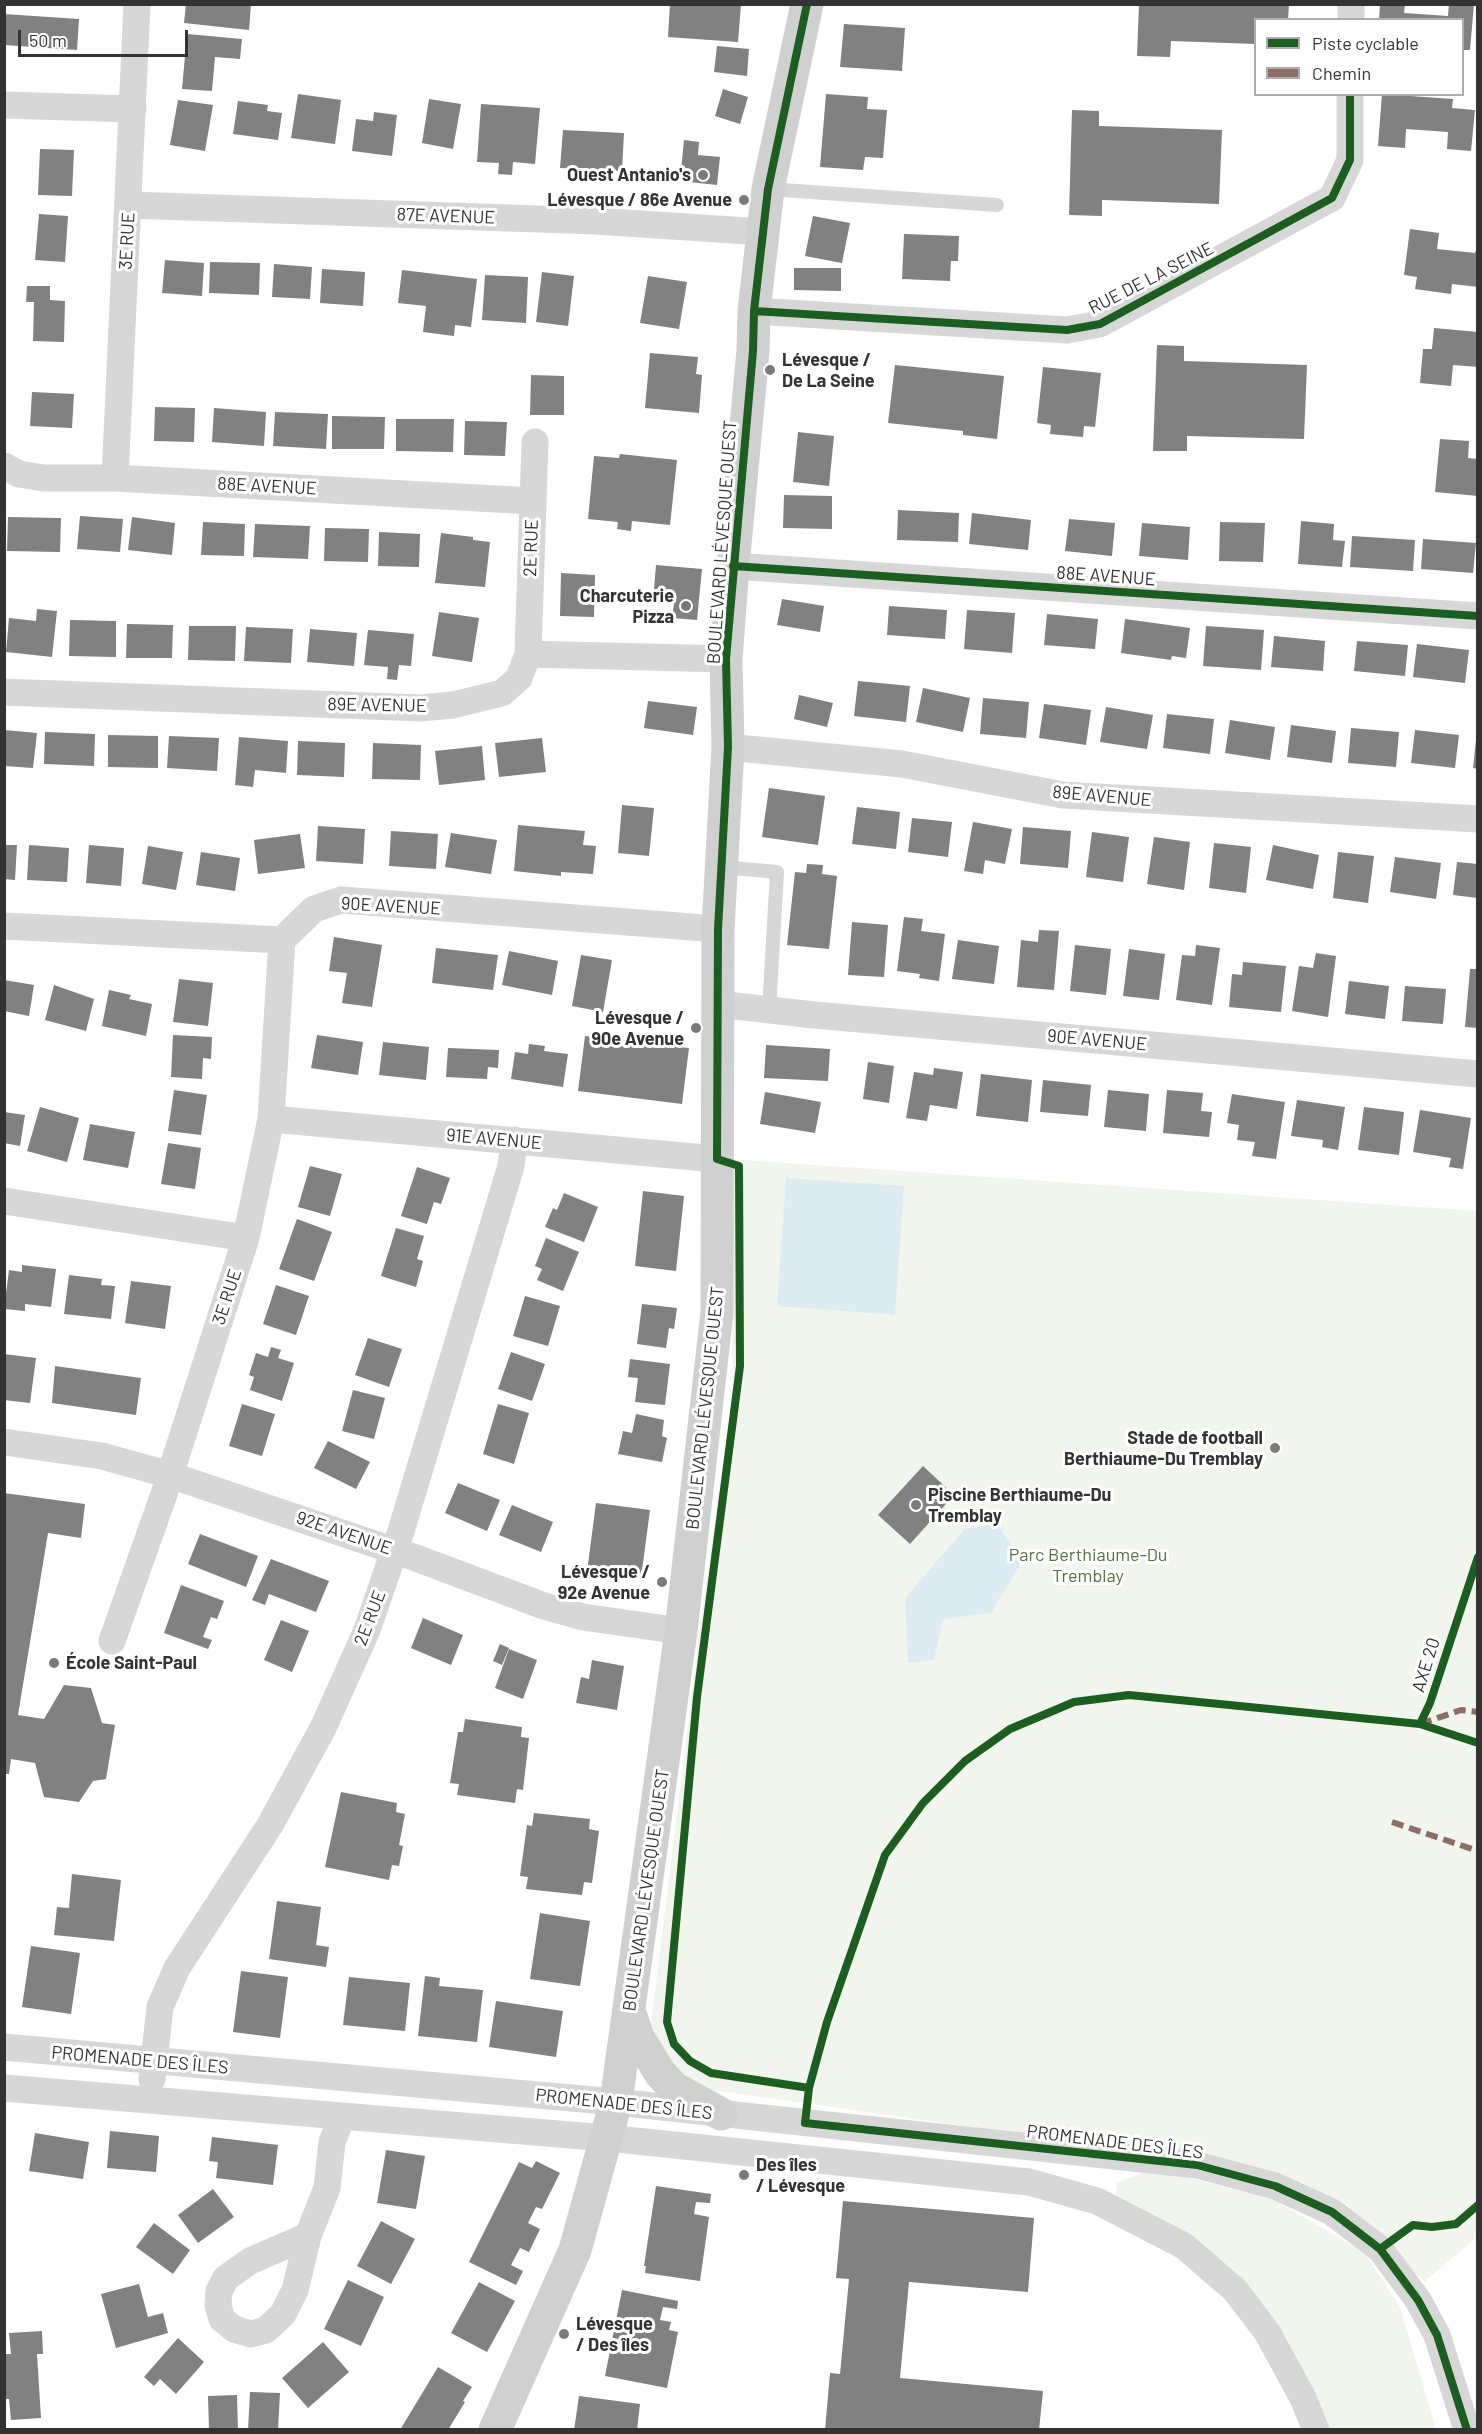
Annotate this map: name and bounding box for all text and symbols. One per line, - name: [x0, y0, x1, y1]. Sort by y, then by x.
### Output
- scale bar: [21, 18, 190, 56]
- legend: [1254, 18, 1464, 96]
- text: 50 m: [29, 29, 67, 51]
- text: Piste cyclable: [1312, 32, 1419, 54]
- text: Chemin: [1312, 62, 1371, 84]
- place label: Ouest Antanio's: [567, 164, 691, 186]
- marker: Ouest Antanio's: [696, 168, 710, 182]
- place label: Lévesque / 86e Avenue: [547, 189, 732, 211]
- marker: Lévesque / 86e Avenue: [737, 193, 751, 207]
- street label: 87E AVENUE: [396, 203, 496, 229]
- street label: 3E RUE: [115, 212, 139, 270]
- street label: RUE DE LA SEINE: [1085, 237, 1217, 319]
- place label: Lévesque / De La Seine: [782, 349, 875, 392]
- marker: Lévesque / De La Seine: [763, 363, 777, 377]
- street label: BOULEVARD LÉVESQUE OUEST: [703, 419, 741, 665]
- street label: 88E AVENUE: [217, 473, 317, 499]
- street label: 2E RUE: [519, 519, 543, 577]
- street label: 88E AVENUE: [1056, 562, 1156, 590]
- place label: Charcuterie Pizza: [580, 585, 674, 628]
- marker: Charcuterie Pizza: [679, 599, 693, 613]
- street label: 89E AVENUE: [327, 693, 427, 717]
- street label: 89E AVENUE: [1052, 781, 1152, 811]
- street label: 90E AVENUE: [340, 893, 442, 919]
- place label: Lévesque / 90e Avenue: [592, 1007, 684, 1050]
- marker: Lévesque / 90e Avenue: [689, 1021, 703, 1035]
- street label: 90E AVENUE: [1046, 1025, 1148, 1055]
- street label: 91E AVENUE: [445, 1124, 543, 1154]
- street label: 3E RUE: [208, 1266, 246, 1328]
- street label: BOULEVARD LÉVESQUE OUEST: [681, 1285, 729, 1531]
- place label: Stade de football Berthiaume-Du Tremblay: [1064, 1427, 1263, 1470]
- marker: Stade de football Berthiaume-Du Tremblay: [1268, 1441, 1282, 1455]
- place label: Piscine Berthiaume-Du Tremblay: [928, 1484, 1111, 1526]
- marker: Piscine Berthiaume-Du Tremblay: [909, 1498, 923, 1512]
- street label: 92E AVENUE: [293, 1507, 395, 1559]
- park label: Parc Berthiaume-Du Tremblay: [1009, 1544, 1167, 1586]
- place label: Lévesque / 92e Avenue: [558, 1561, 650, 1604]
- marker: Lévesque / 92e Avenue: [655, 1575, 669, 1589]
- street label: 2E RUE: [350, 1587, 390, 1649]
- street label: AXE 20: [1408, 1635, 1444, 1695]
- place label: École Saint-Paul: [66, 1652, 197, 1674]
- marker: École Saint-Paul: [47, 1656, 61, 1670]
- street label: BOULEVARD LÉVESQUE OUEST: [618, 1767, 674, 2013]
- street label: PROMENADE DES ÎLES: [51, 2041, 229, 2079]
- street label: PROMENADE DES ÎLES: [534, 2084, 714, 2124]
- street label: PROMENADE DES ÎLES: [1025, 2120, 1205, 2164]
- place label: Des îles / Lévesque: [756, 2154, 845, 2196]
- marker: Des îles / Lévesque: [737, 2168, 751, 2182]
- place label: Lévesque / Des îles: [576, 2313, 653, 2356]
- marker: Lévesque / Des îles: [557, 2327, 571, 2341]

